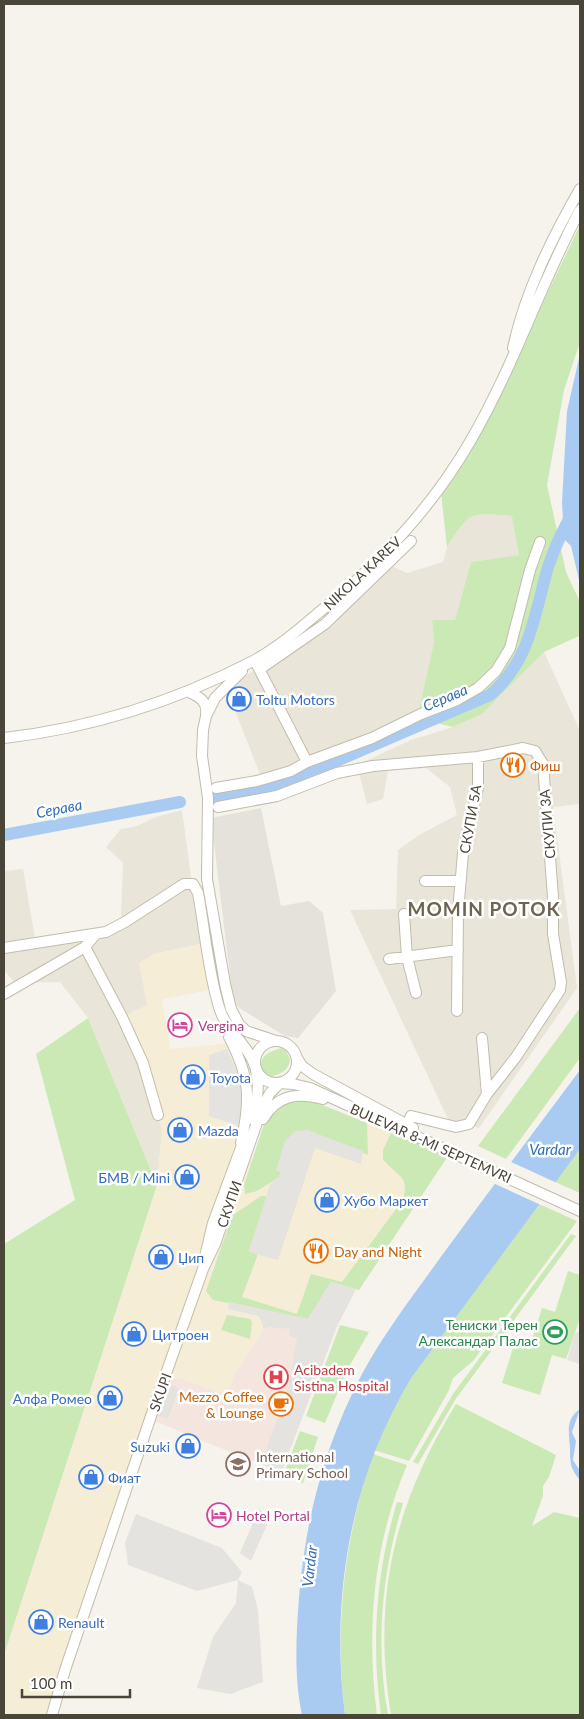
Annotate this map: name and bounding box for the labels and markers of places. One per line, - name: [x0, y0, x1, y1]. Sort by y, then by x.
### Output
- shop icon: Toltu Motors: [226, 686, 252, 712]
- place label: Toltu Motors: [256, 691, 335, 708]
- restaurant icon: Фиш: [500, 752, 526, 778]
- place label: Фиш: [530, 757, 560, 774]
- hotel icon: Vergina: [167, 1012, 193, 1038]
- place label: Vergina: [198, 1017, 244, 1034]
- shop icon: Toyota: [180, 1064, 206, 1090]
- place label: Toyota: [210, 1069, 251, 1086]
- shop icon: Mazda: [167, 1117, 193, 1143]
- place label: Mazda: [198, 1122, 239, 1139]
- shop icon: БМВ / Mini: [174, 1164, 200, 1190]
- place label: БМВ / Mini: [98, 1169, 170, 1186]
- shop icon: Хубо Маркет: [314, 1187, 340, 1213]
- place label: Хубо Маркет: [344, 1192, 428, 1209]
- restaurant icon: Day and Night: [303, 1238, 329, 1264]
- place label: Day and Night: [334, 1243, 422, 1260]
- shop icon: Џип: [148, 1244, 174, 1270]
- place label: Џип: [178, 1249, 204, 1266]
- place label: Тениски Терен Александар Палас: [418, 1316, 538, 1349]
- sports icon: Тениски Терен Александар Палас: [542, 1319, 568, 1345]
- shop icon: Цитроен: [121, 1321, 147, 1347]
- place label: Цитроен: [152, 1326, 209, 1343]
- place label: Acibadem Sistina Hospital: [294, 1361, 389, 1394]
- hospital icon: Acibadem Sistina Hospital: [263, 1364, 289, 1390]
- shop icon: Алфа Ромео: [97, 1385, 123, 1411]
- place label: Mezzo Coffee & Lounge: [179, 1388, 264, 1421]
- place label: Алфа Ромео: [13, 1390, 92, 1407]
- cafe icon: Mezzo Coffee & Lounge: [268, 1391, 294, 1417]
- shop icon: Suzuki: [175, 1433, 201, 1459]
- place label: Suzuki: [130, 1438, 170, 1455]
- place label: International Primary School: [256, 1448, 348, 1481]
- school or university icon: International Primary School: [225, 1451, 251, 1477]
- shop icon: Фиат: [78, 1464, 104, 1490]
- place label: Фиат: [108, 1469, 141, 1486]
- hotel icon: Hotel Portal: [206, 1502, 232, 1528]
- place label: Hotel Portal: [236, 1507, 310, 1524]
- shop icon: Renault: [28, 1609, 54, 1635]
- place label: Renault: [58, 1614, 105, 1631]

